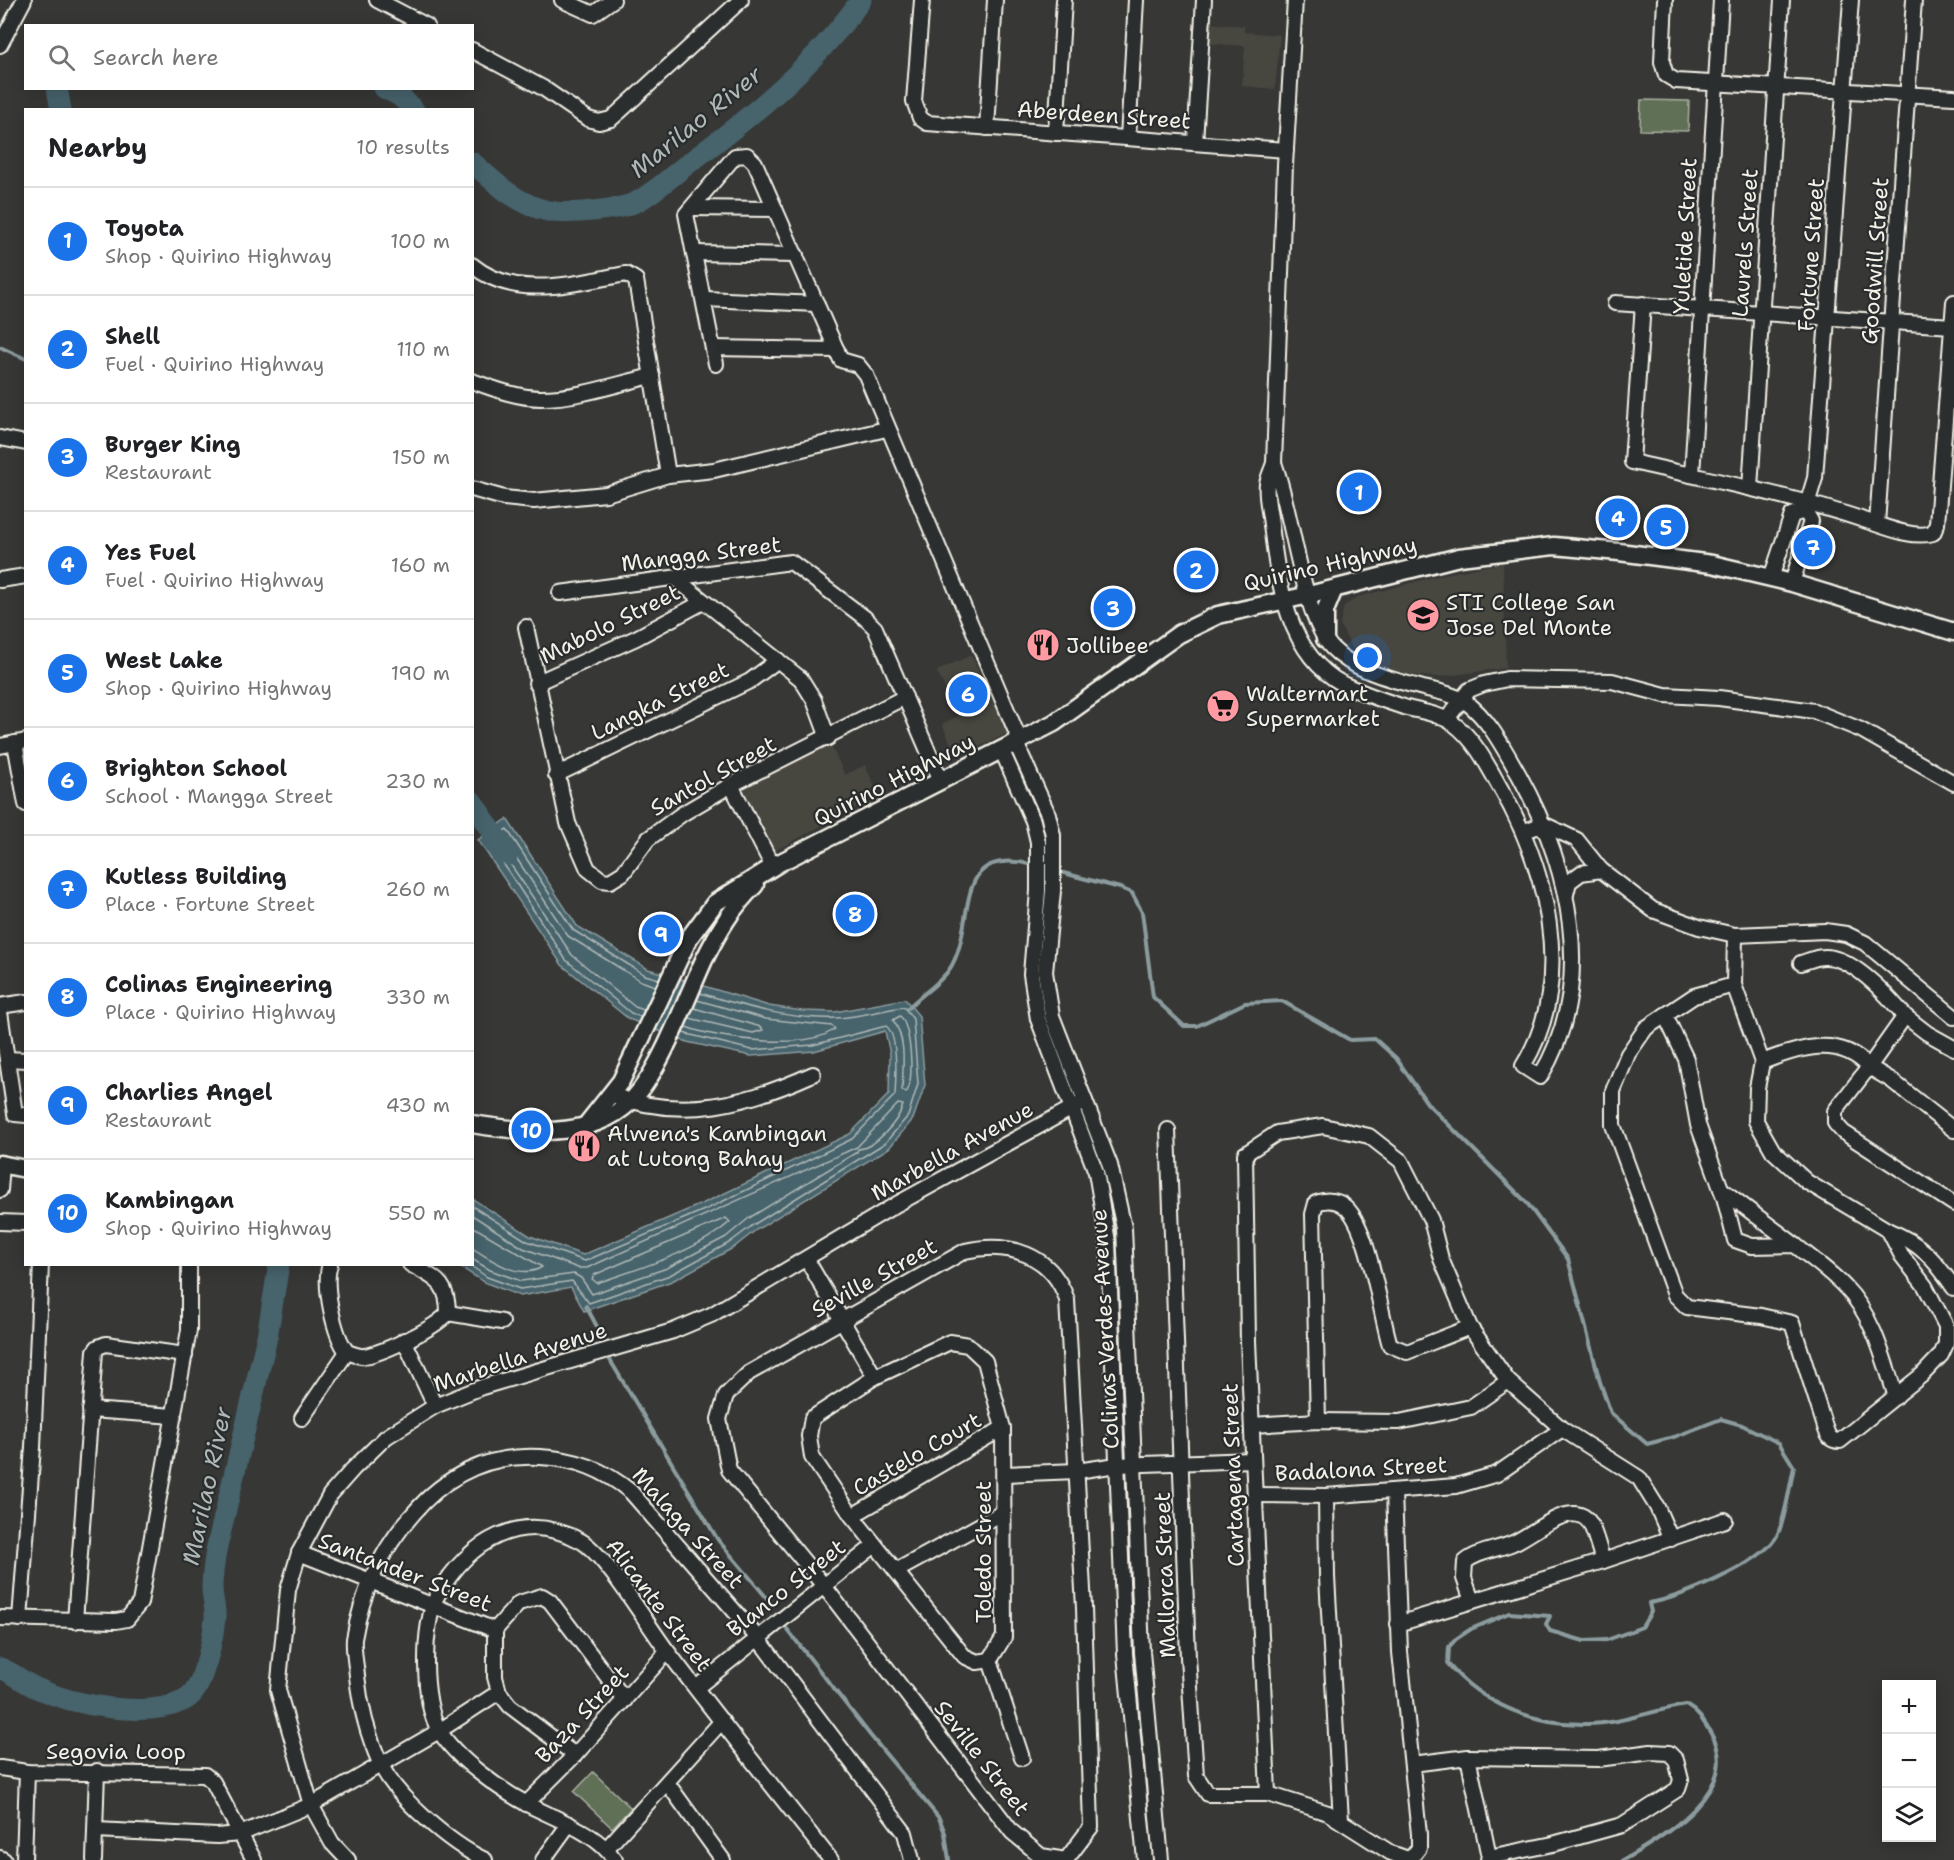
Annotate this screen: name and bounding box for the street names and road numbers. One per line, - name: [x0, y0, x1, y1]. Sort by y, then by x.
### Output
- street label: Aberdeen Street: [1016, 94, 1192, 136]
- street label: Yuletide Street: [1666, 157, 1704, 315]
- street label: Laurels Street: [1725, 168, 1765, 318]
- street label: Goodwill Street: [1855, 176, 1895, 346]
- street label: Fortune Street: [1791, 177, 1831, 333]
- street label: Mangga Street: [619, 530, 783, 578]
- street label: Quirino Highway: [1240, 530, 1420, 598]
- street label: Mabolo Street: [535, 577, 685, 671]
- street label: Langka Street: [586, 655, 734, 747]
- street label: Quirino Highway: [808, 727, 980, 833]
- street label: Santol Street: [645, 729, 781, 823]
- street label: Marbella Avenue: [866, 1094, 1038, 1208]
- street label: Colinas Verdes Avenue: [1084, 1208, 1126, 1450]
- street label: Seville Street: [806, 1232, 942, 1324]
- street label: Marbella Avenue: [429, 1315, 611, 1399]
- street label: Cartagena Street: [1215, 1383, 1251, 1567]
- street label: Castelo Court: [847, 1405, 987, 1503]
- street label: Badalona Street: [1274, 1450, 1448, 1488]
- street label: Malaga Street: [626, 1461, 750, 1595]
- street label: Toledo Street: [969, 1481, 998, 1623]
- street label: Mallorca Street: [1148, 1491, 1182, 1659]
- street label: Santander Street: [314, 1526, 496, 1618]
- street label: Blanco Street: [721, 1532, 851, 1644]
- street label: Alicante Street: [599, 1533, 719, 1677]
- street label: Baza Street: [529, 1658, 635, 1770]
- street label: Seville Street: [928, 1694, 1036, 1822]
- street label: Segovia Loop: [46, 1737, 186, 1766]

